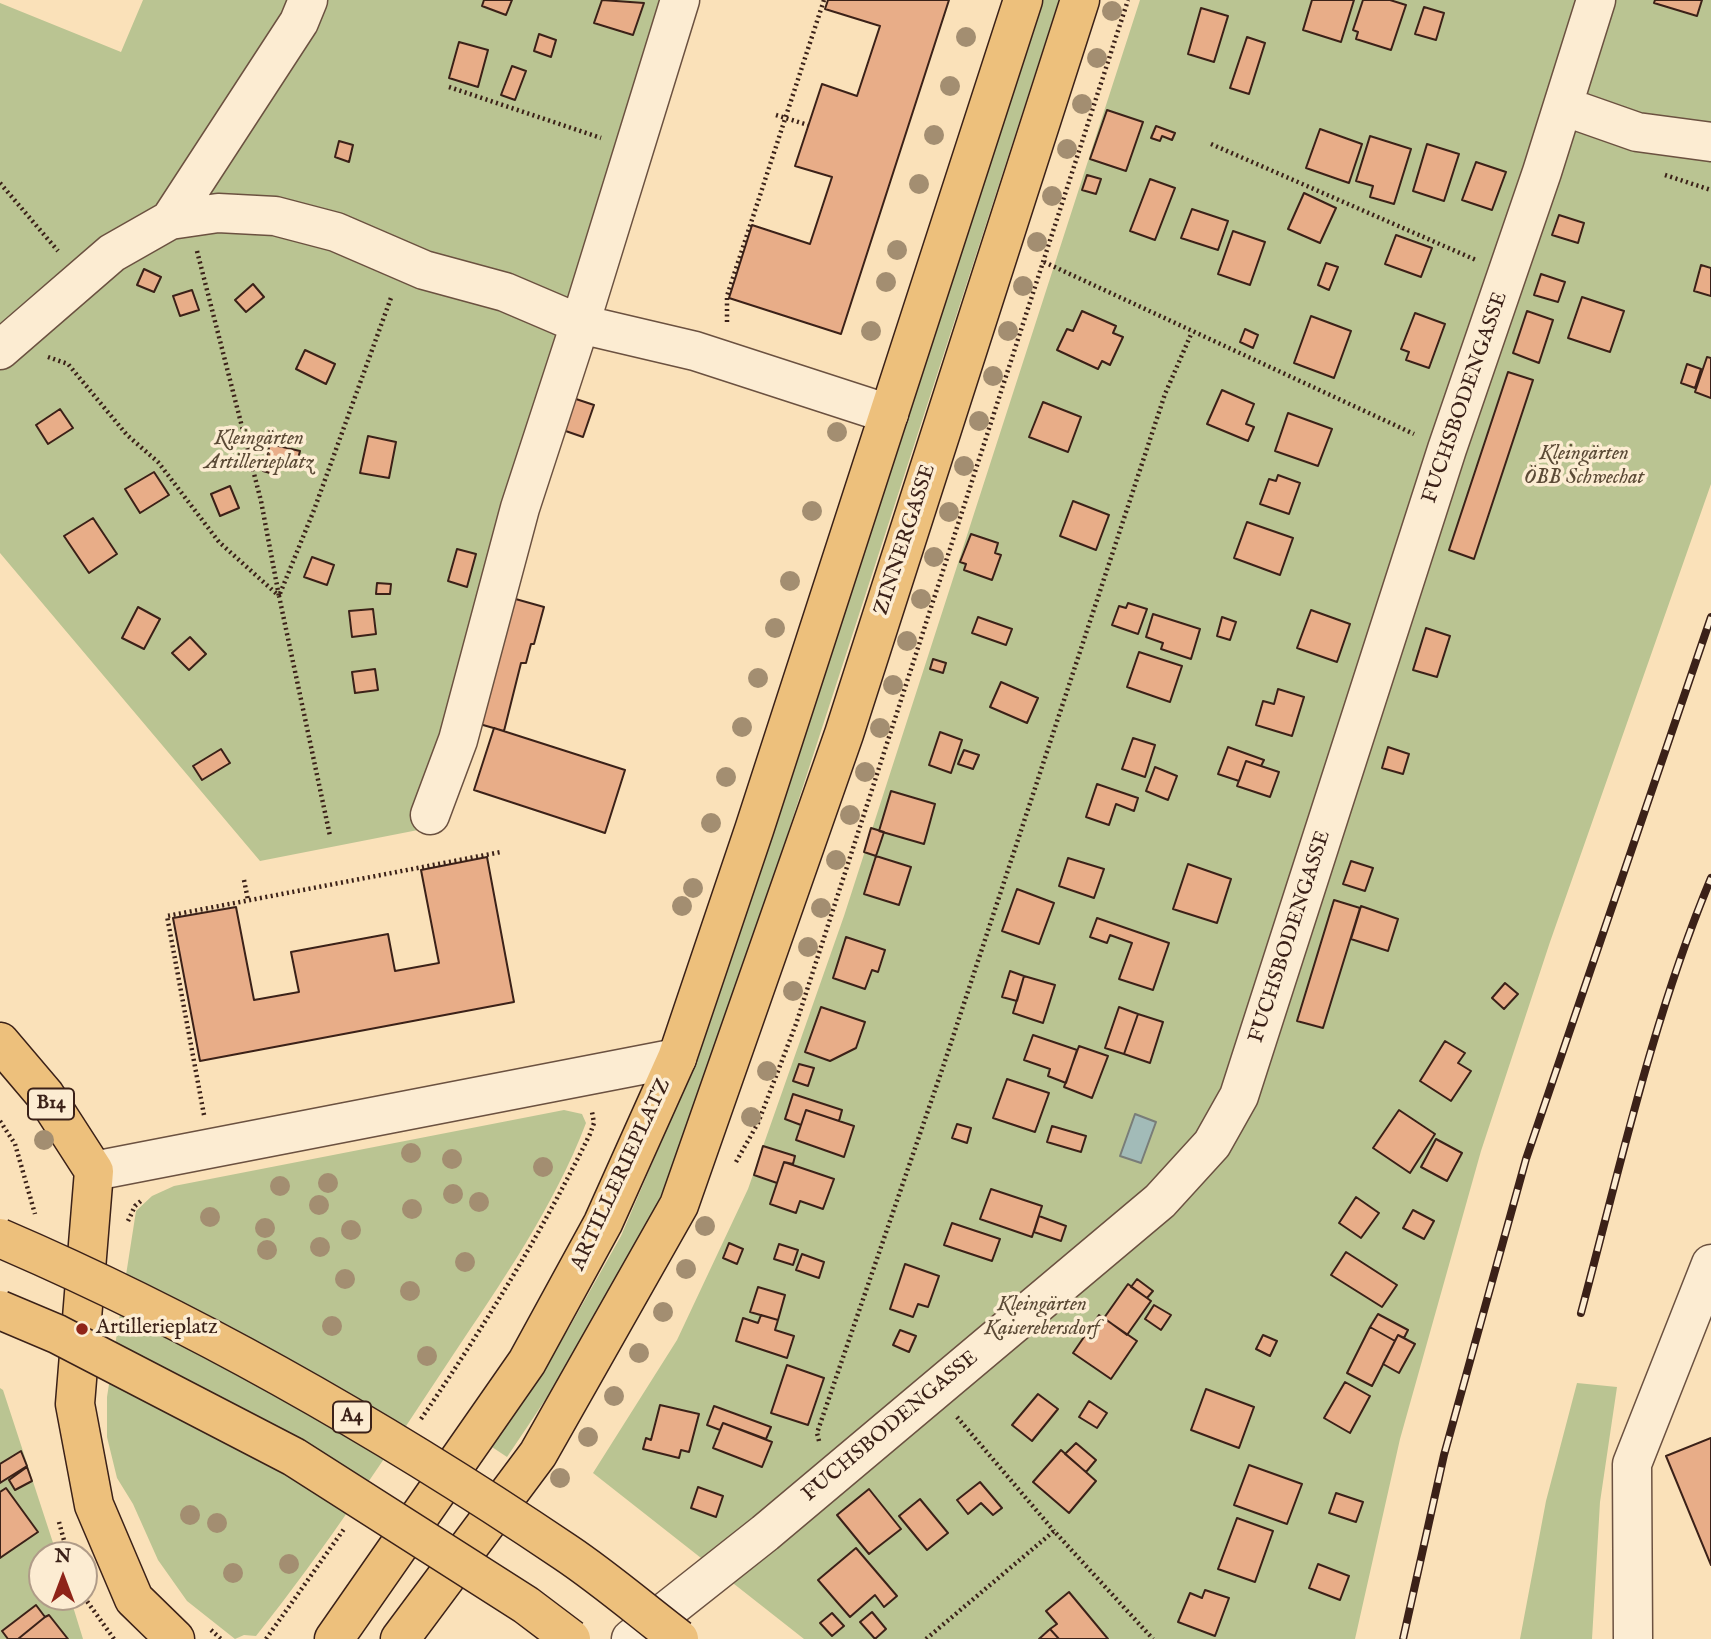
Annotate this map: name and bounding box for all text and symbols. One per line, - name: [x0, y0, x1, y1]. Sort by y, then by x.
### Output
- street label: FUCHSBODENGASSE: [1418, 289, 1514, 507]
- park label: Kleingärten Artillerieplatz: [205, 427, 313, 477]
- park label: Kleingärten ÖBB Schwechat: [1524, 442, 1644, 492]
- street label: ZINNERGASSE: [870, 461, 942, 619]
- street label: FUCHSBODENGASSE: [1245, 828, 1337, 1046]
- street label: ARTILLERIEPLATZ: [566, 1075, 678, 1275]
- road number: B14: [28, 1088, 74, 1120]
- park label: Kleingärten Kaiserebersdorf: [984, 1293, 1100, 1343]
- place label: Artillerieplatz: [96, 1316, 218, 1342]
- marker: Artillerieplatz: [74, 1321, 90, 1337]
- street label: FUCHSBODENGASSE: [798, 1346, 984, 1508]
- road number: A4: [333, 1401, 371, 1432]
- north arrow: [28, 1541, 98, 1611]
- text: N: [55, 1545, 71, 1569]

